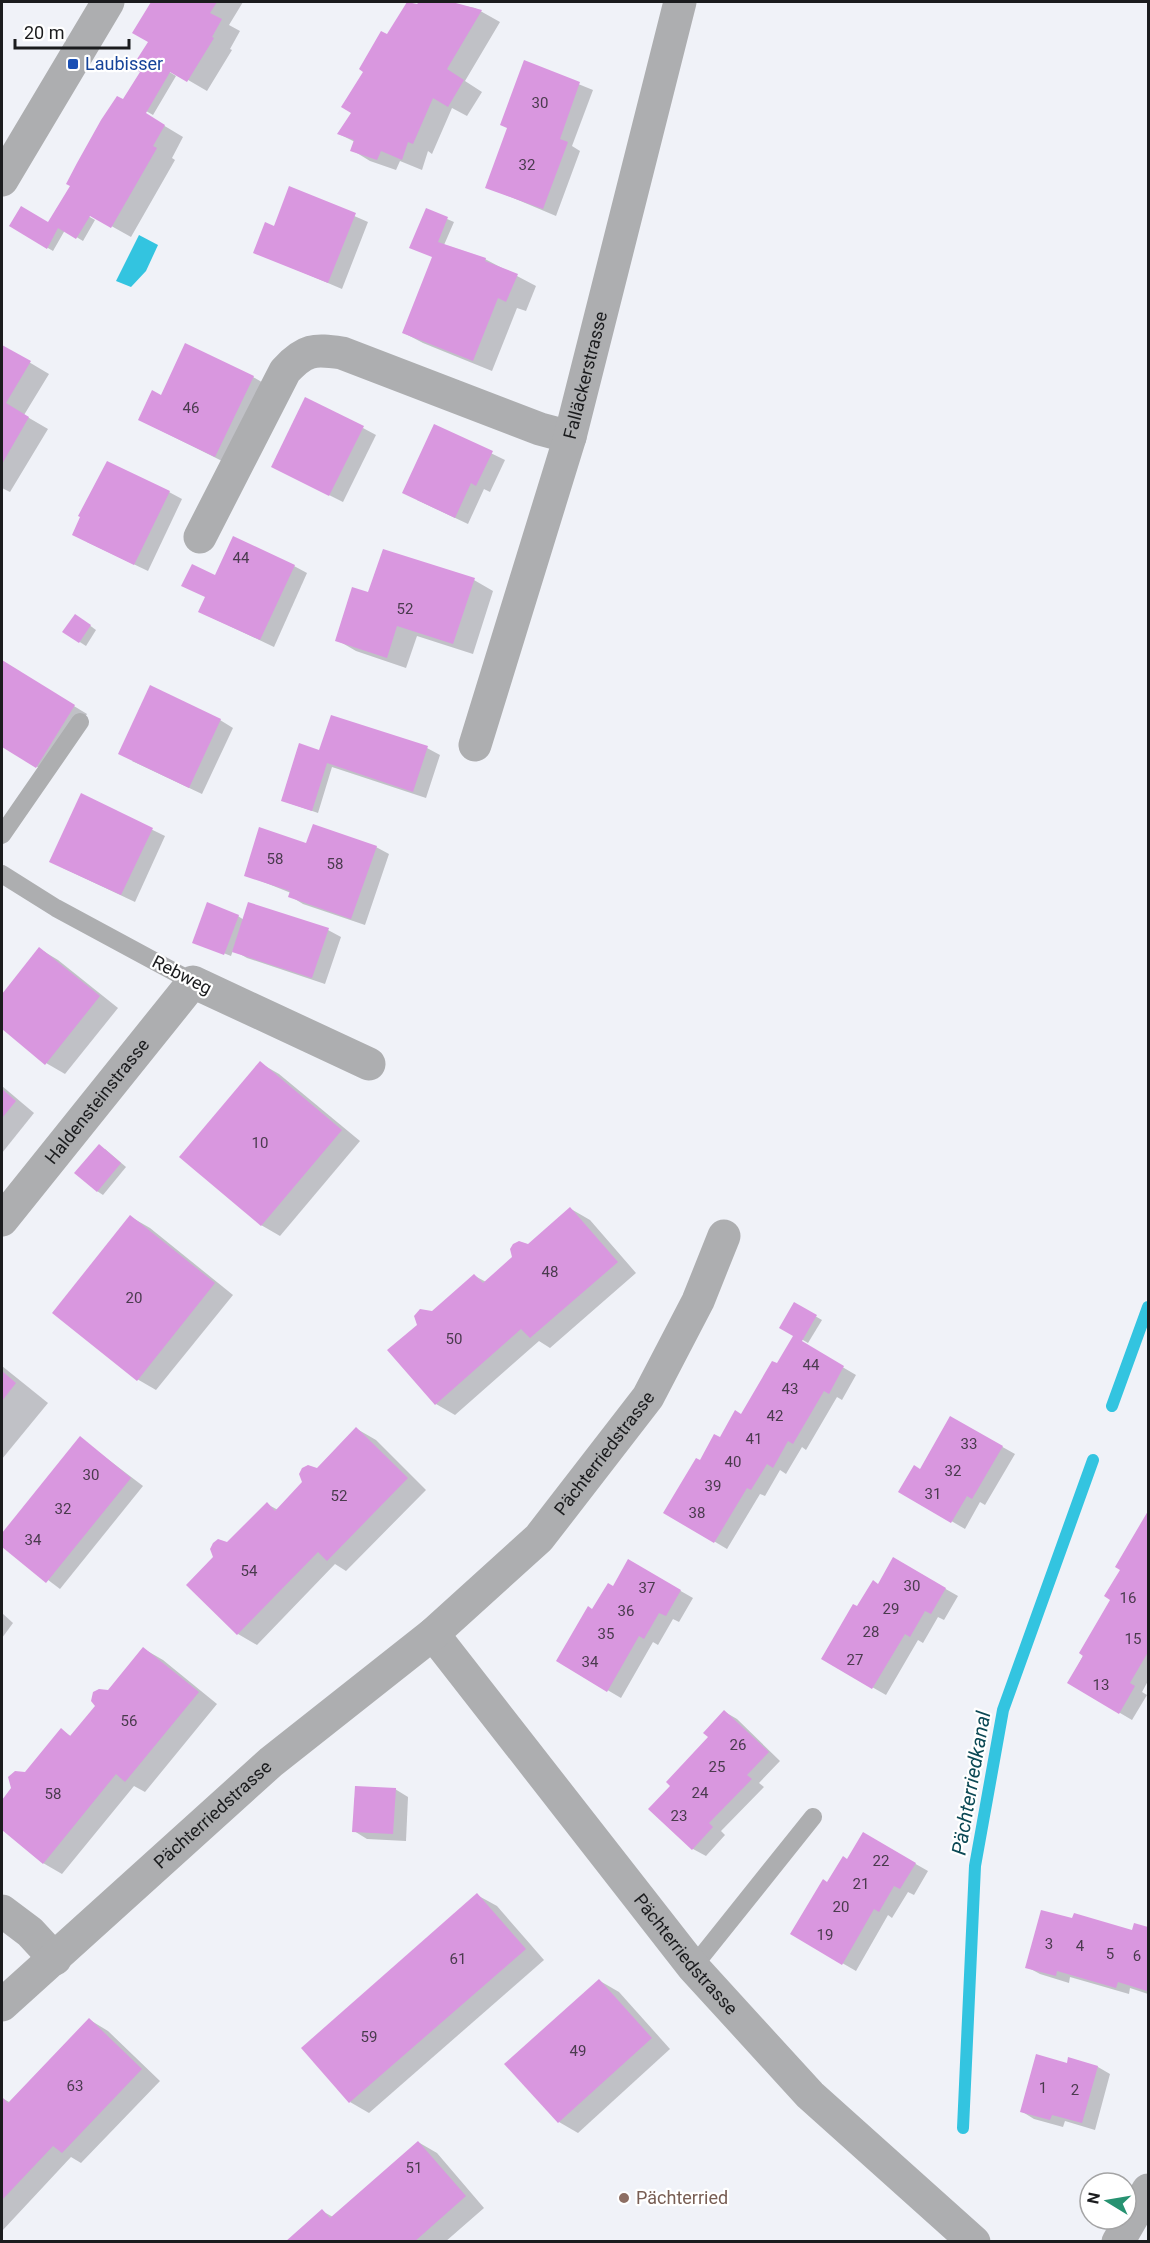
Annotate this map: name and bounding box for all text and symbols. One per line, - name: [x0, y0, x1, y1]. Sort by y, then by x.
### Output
- scale bar: [15, 12, 129, 50]
- text: 20 m: [24, 22, 64, 43]
- place label: Laubisser: [85, 53, 163, 74]
- marker: Laubisser: [66, 57, 80, 71]
- house number: 30: [532, 94, 548, 112]
- house number: 32: [519, 156, 535, 174]
- street label: Falläckerstrasse: [559, 309, 611, 441]
- house number: 46: [183, 399, 199, 417]
- house number: 44: [233, 549, 250, 567]
- house number: 52: [397, 600, 413, 618]
- house number: 58: [267, 850, 283, 868]
- house number: 58: [327, 855, 343, 873]
- street label: Rebweg: [149, 951, 215, 998]
- street label: Haldensteinstrasse: [40, 1034, 153, 1168]
- house number: 10: [252, 1134, 268, 1152]
- house number: 48: [542, 1263, 558, 1281]
- house number: 20: [126, 1289, 142, 1307]
- house number: 50: [446, 1330, 462, 1348]
- house number: 44: [803, 1356, 820, 1374]
- house number: 43: [782, 1380, 798, 1398]
- street label: Pächterriedstrasse: [550, 1387, 659, 1519]
- house number: 42: [767, 1407, 783, 1425]
- house number: 41: [746, 1430, 762, 1448]
- house number: 33: [961, 1435, 977, 1453]
- house number: 40: [725, 1453, 741, 1471]
- house number: 32: [945, 1462, 961, 1480]
- house number: 30: [83, 1466, 99, 1484]
- house number: 39: [705, 1477, 721, 1495]
- house number: 31: [925, 1485, 941, 1503]
- house number: 52: [331, 1487, 347, 1505]
- house number: 32: [55, 1500, 71, 1518]
- house number: 38: [689, 1504, 705, 1522]
- house number: 34: [25, 1531, 42, 1549]
- house number: 54: [241, 1562, 258, 1580]
- house number: 30: [904, 1577, 920, 1595]
- house number: 37: [639, 1579, 655, 1597]
- house number: 16: [1120, 1589, 1136, 1607]
- house number: 29: [883, 1600, 899, 1618]
- house number: 36: [618, 1602, 634, 1620]
- house number: 28: [863, 1623, 879, 1641]
- house number: 35: [598, 1625, 614, 1643]
- house number: 15: [1125, 1630, 1141, 1648]
- house number: 27: [847, 1651, 863, 1669]
- house number: 34: [582, 1653, 599, 1671]
- house number: 13: [1093, 1676, 1109, 1694]
- water label: Pächterriedkanal: [947, 1709, 996, 1857]
- house number: 56: [121, 1712, 137, 1730]
- house number: 26: [730, 1736, 746, 1754]
- street label: Pächterriedstrasse: [149, 1756, 275, 1873]
- house number: 25: [709, 1758, 725, 1776]
- house number: 24: [692, 1784, 709, 1802]
- house number: 58: [45, 1785, 61, 1803]
- house number: 23: [671, 1807, 687, 1825]
- house number: 22: [873, 1852, 889, 1870]
- house number: 21: [853, 1875, 869, 1893]
- street label: Pächterriedstrasse: [630, 1889, 742, 2019]
- house number: 20: [833, 1898, 849, 1916]
- house number: 19: [817, 1926, 833, 1944]
- house number: 3: [1045, 1935, 1053, 1953]
- house number: 4: [1076, 1937, 1085, 1955]
- house number: 5: [1106, 1945, 1114, 1963]
- house number: 6: [1133, 1947, 1141, 1965]
- house number: 61: [450, 1950, 466, 1968]
- house number: 59: [361, 2028, 377, 2046]
- house number: 49: [570, 2042, 586, 2060]
- house number: 63: [67, 2077, 83, 2095]
- house number: 1: [1039, 2079, 1047, 2097]
- house number: 2: [1071, 2081, 1079, 2099]
- house number: 51: [406, 2159, 422, 2177]
- north arrow: [1078, 2171, 1138, 2231]
- place label: Pächterried: [636, 2187, 728, 2208]
- marker: Pächterried: [617, 2191, 631, 2205]
- text: N: [1083, 2191, 1104, 2206]

